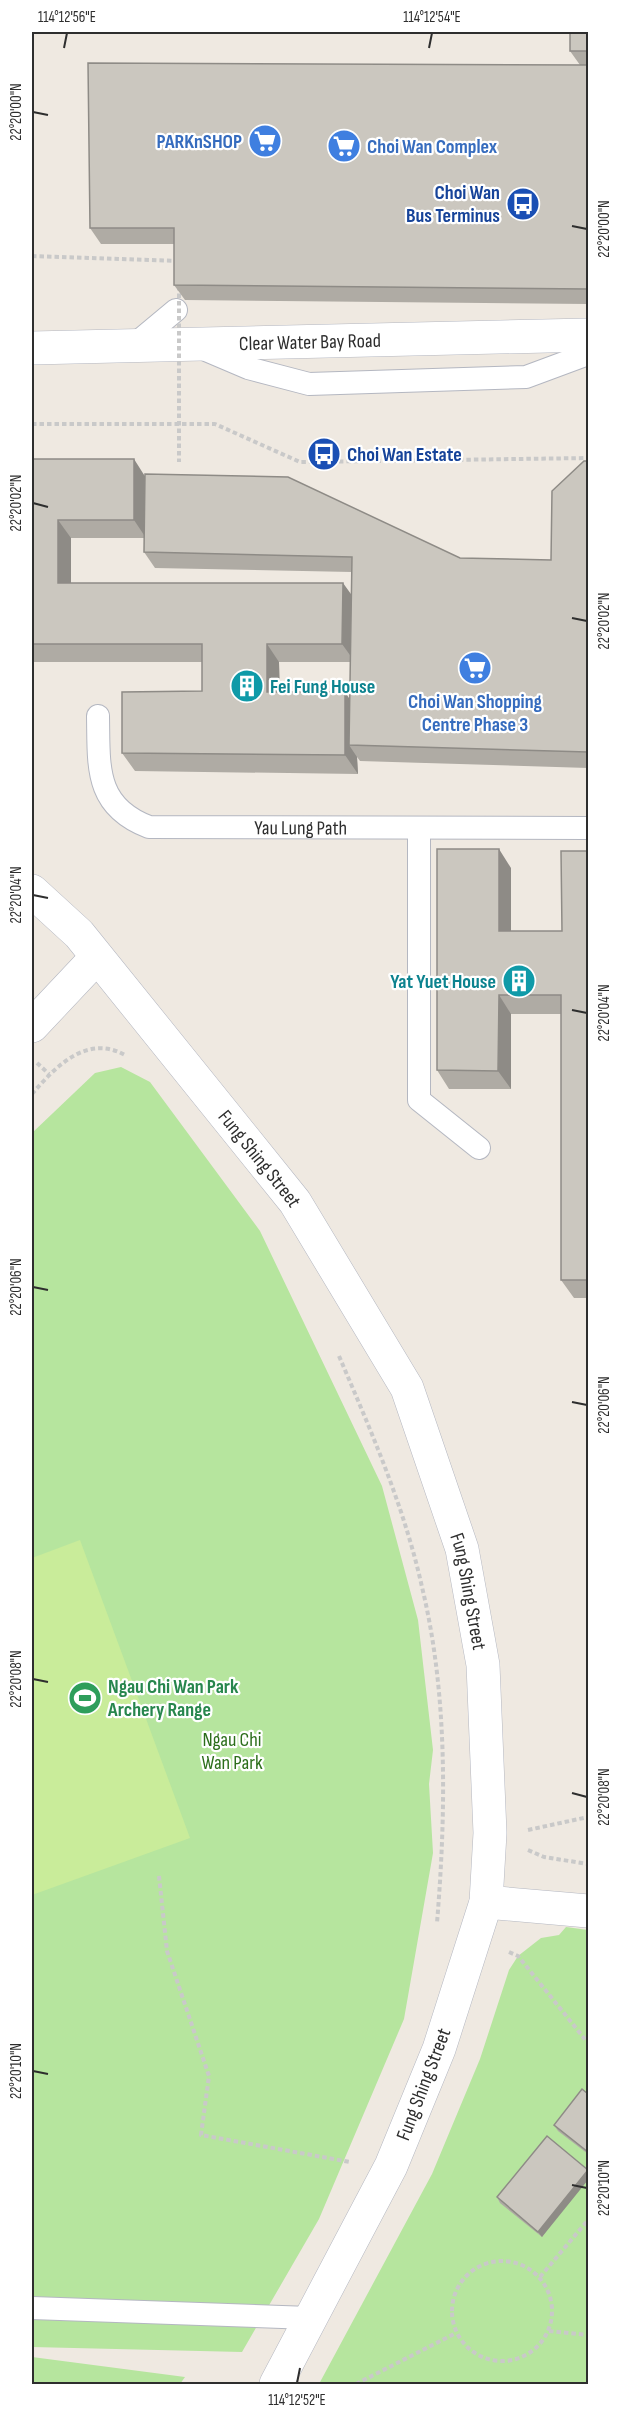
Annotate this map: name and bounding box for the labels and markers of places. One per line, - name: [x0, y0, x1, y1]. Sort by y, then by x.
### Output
- supermarket icon: PARKnSHOP: [247, 123, 283, 159]
- supermarket icon: Choi Wan Complex: [326, 128, 362, 164]
- place label: PARKnSHOP: [157, 130, 242, 154]
- place label: Choi Wan Complex: [367, 135, 498, 159]
- place label: Choi Wan Bus Terminus: [406, 181, 500, 228]
- bus stop icon: Choi Wan Bus Terminus: [505, 186, 541, 222]
- bus stop icon: Choi Wan Estate: [306, 436, 342, 472]
- place label: Choi Wan Estate: [347, 443, 462, 467]
- supermarket icon: Choi Wan Shopping Centre Phase 3: [457, 650, 493, 686]
- building icon: Fei Fung House: [229, 668, 265, 704]
- place label: Fei Fung House: [270, 675, 375, 699]
- place label: Choi Wan Shopping Centre Phase 3: [408, 690, 543, 737]
- building icon: Yat Yuet House: [501, 963, 537, 999]
- place label: Yat Yuet House: [390, 970, 496, 994]
- place label: Ngau Chi Wan Park Archery Range: [107, 1675, 239, 1722]
- sports icon: Ngau Chi Wan Park Archery Range: [67, 1680, 103, 1716]

